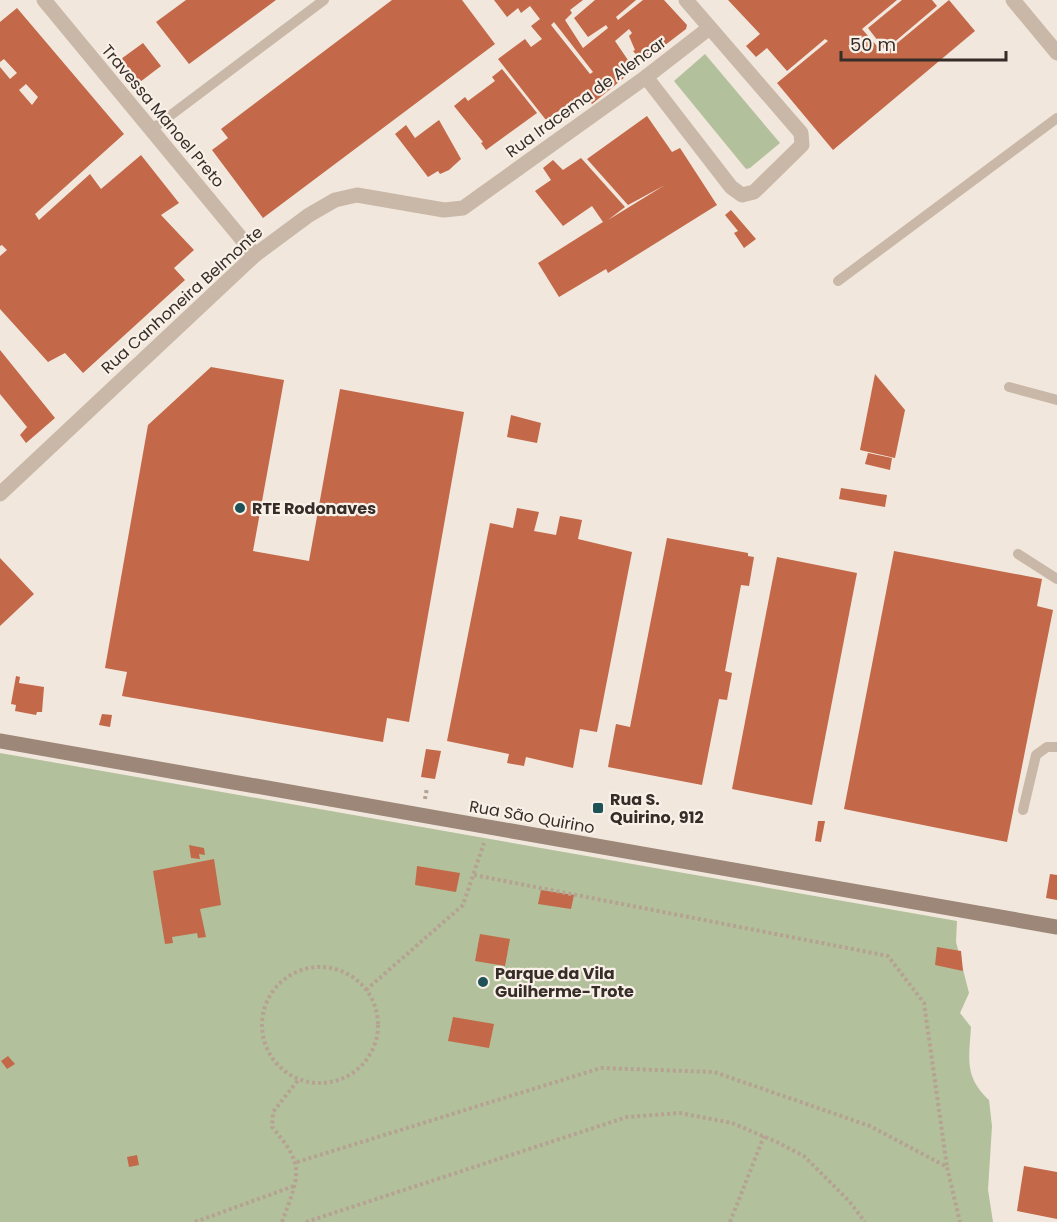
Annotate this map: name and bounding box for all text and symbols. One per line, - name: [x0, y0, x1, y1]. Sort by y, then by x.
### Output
- scale bar: [841, 24, 1006, 62]
- street label: Rua Iracema de Alencar: [501, 31, 671, 163]
- text: 50 m: [850, 32, 896, 57]
- street label: Travessa Manoel Preto: [96, 39, 230, 193]
- street label: Rua Canhoneira Belmonte: [96, 221, 268, 379]
- place label: RTE Rodonaves: [252, 497, 376, 520]
- marker: RTE Rodonaves: [233, 501, 247, 515]
- place label: Rua S. Quirino, 912: [610, 788, 704, 829]
- street label: Rua São Quirino: [467, 795, 597, 839]
- marker: Rua S. Quirino, 912: [591, 801, 605, 815]
- place label: Parque da Vila Guilherme-Trote: [495, 962, 634, 1003]
- marker: Parque da Vila Guilherme-Trote: [476, 975, 490, 989]

